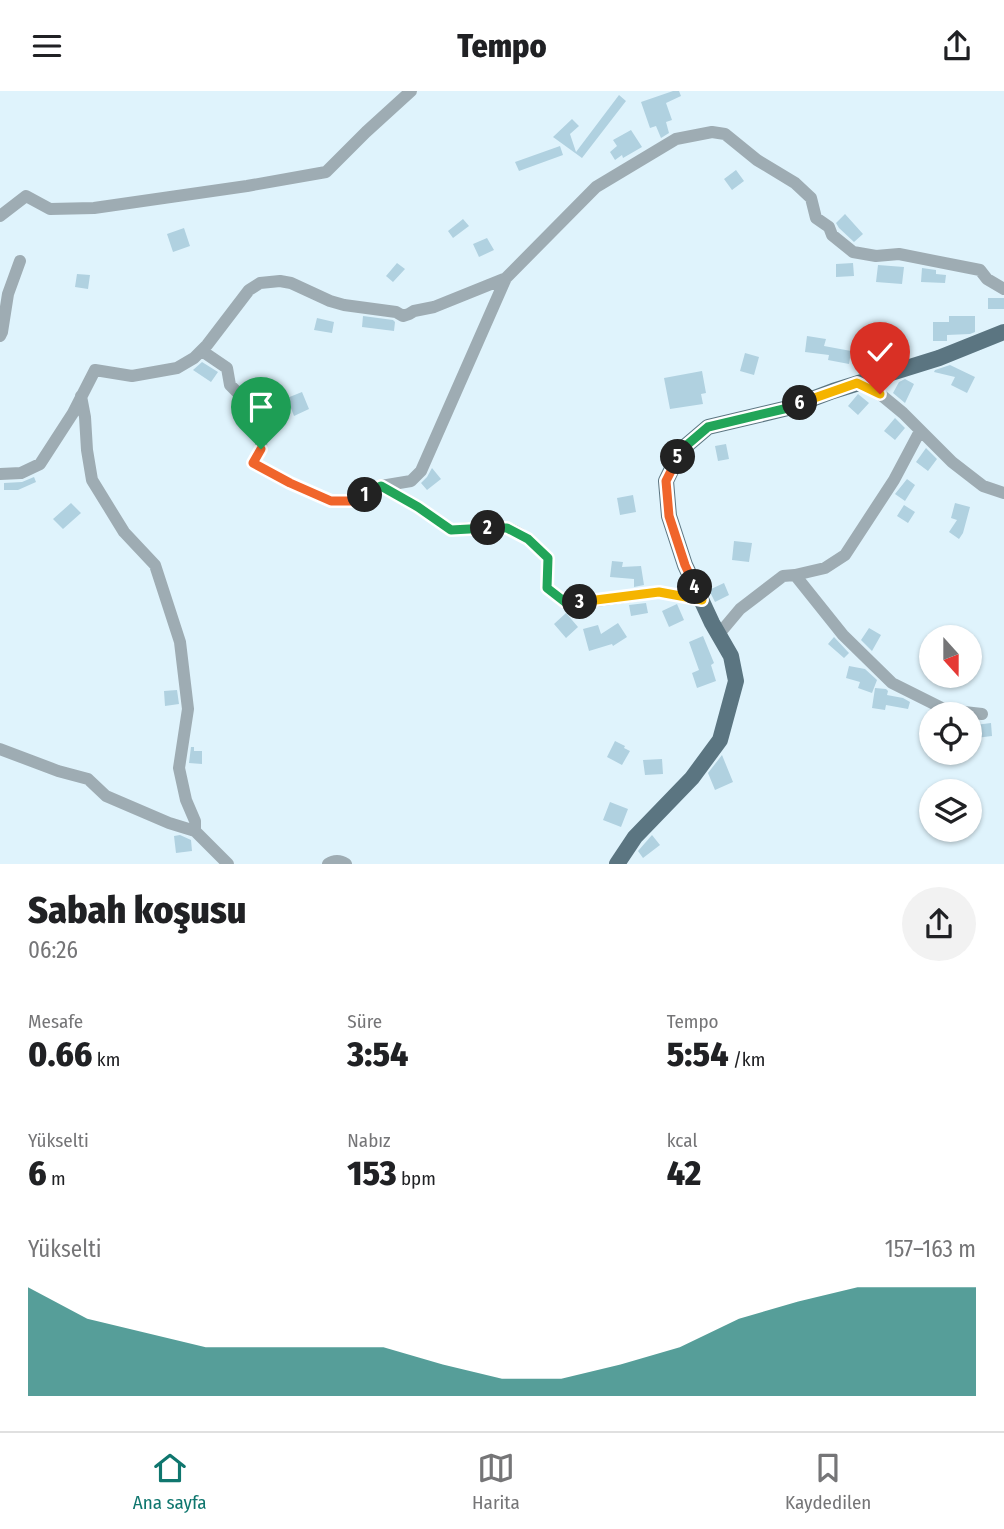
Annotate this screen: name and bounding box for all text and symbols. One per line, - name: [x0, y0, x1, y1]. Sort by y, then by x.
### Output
- icon: menu: [28, 27, 66, 65]
- text: Tempo: [457, 27, 547, 65]
- icon: share: [938, 27, 976, 65]
- pin: [850, 322, 910, 394]
- icon: check: [861, 333, 899, 371]
- pin: [231, 377, 291, 449]
- pin: 6: [782, 385, 818, 421]
- icon: arrive: [242, 388, 280, 426]
- text: 6: [795, 391, 804, 414]
- pin: 5: [660, 439, 696, 475]
- text: 5: [673, 445, 682, 468]
- pin: 1: [348, 477, 382, 513]
- text: 1: [360, 483, 369, 506]
- pin: 2: [470, 511, 505, 545]
- text: 2: [483, 516, 492, 539]
- pin: 4: [678, 569, 712, 605]
- text: 4: [690, 575, 699, 598]
- pin: 3: [562, 585, 598, 619]
- text: 3: [575, 590, 584, 613]
- north arrow: [919, 625, 982, 688]
- map controls: [919, 625, 982, 842]
- button: locate: [919, 702, 982, 765]
- button: layers: [919, 779, 982, 842]
- text: Sabah koşusu: [28, 887, 246, 933]
- button: share: [902, 887, 976, 961]
- text: 06:26: [28, 936, 78, 964]
- text: Mesafe: [28, 1010, 83, 1033]
- text: Süre: [347, 1010, 382, 1033]
- text: Tempo: [667, 1010, 719, 1033]
- text: 0.66: [28, 1033, 92, 1075]
- text: 3:54: [347, 1033, 408, 1075]
- text: 5:54: [667, 1033, 728, 1075]
- text: km: [92, 1048, 120, 1071]
- text: /km: [728, 1048, 765, 1071]
- text: Yükselti: [28, 1129, 89, 1152]
- text: Nabız: [347, 1129, 391, 1152]
- text: kcal: [667, 1129, 697, 1152]
- text: 6: [28, 1152, 47, 1194]
- text: 153: [347, 1152, 397, 1194]
- text: 42: [667, 1152, 701, 1194]
- text: m: [47, 1167, 66, 1190]
- text: bpm: [397, 1167, 436, 1190]
- text: Yükselti: [28, 1235, 102, 1263]
- text: 157–163 m: [885, 1235, 976, 1263]
- tab: Ana sayfa: [133, 1449, 207, 1514]
- tab: Harita: [472, 1449, 520, 1514]
- tab: Kaydedilen: [785, 1449, 871, 1514]

